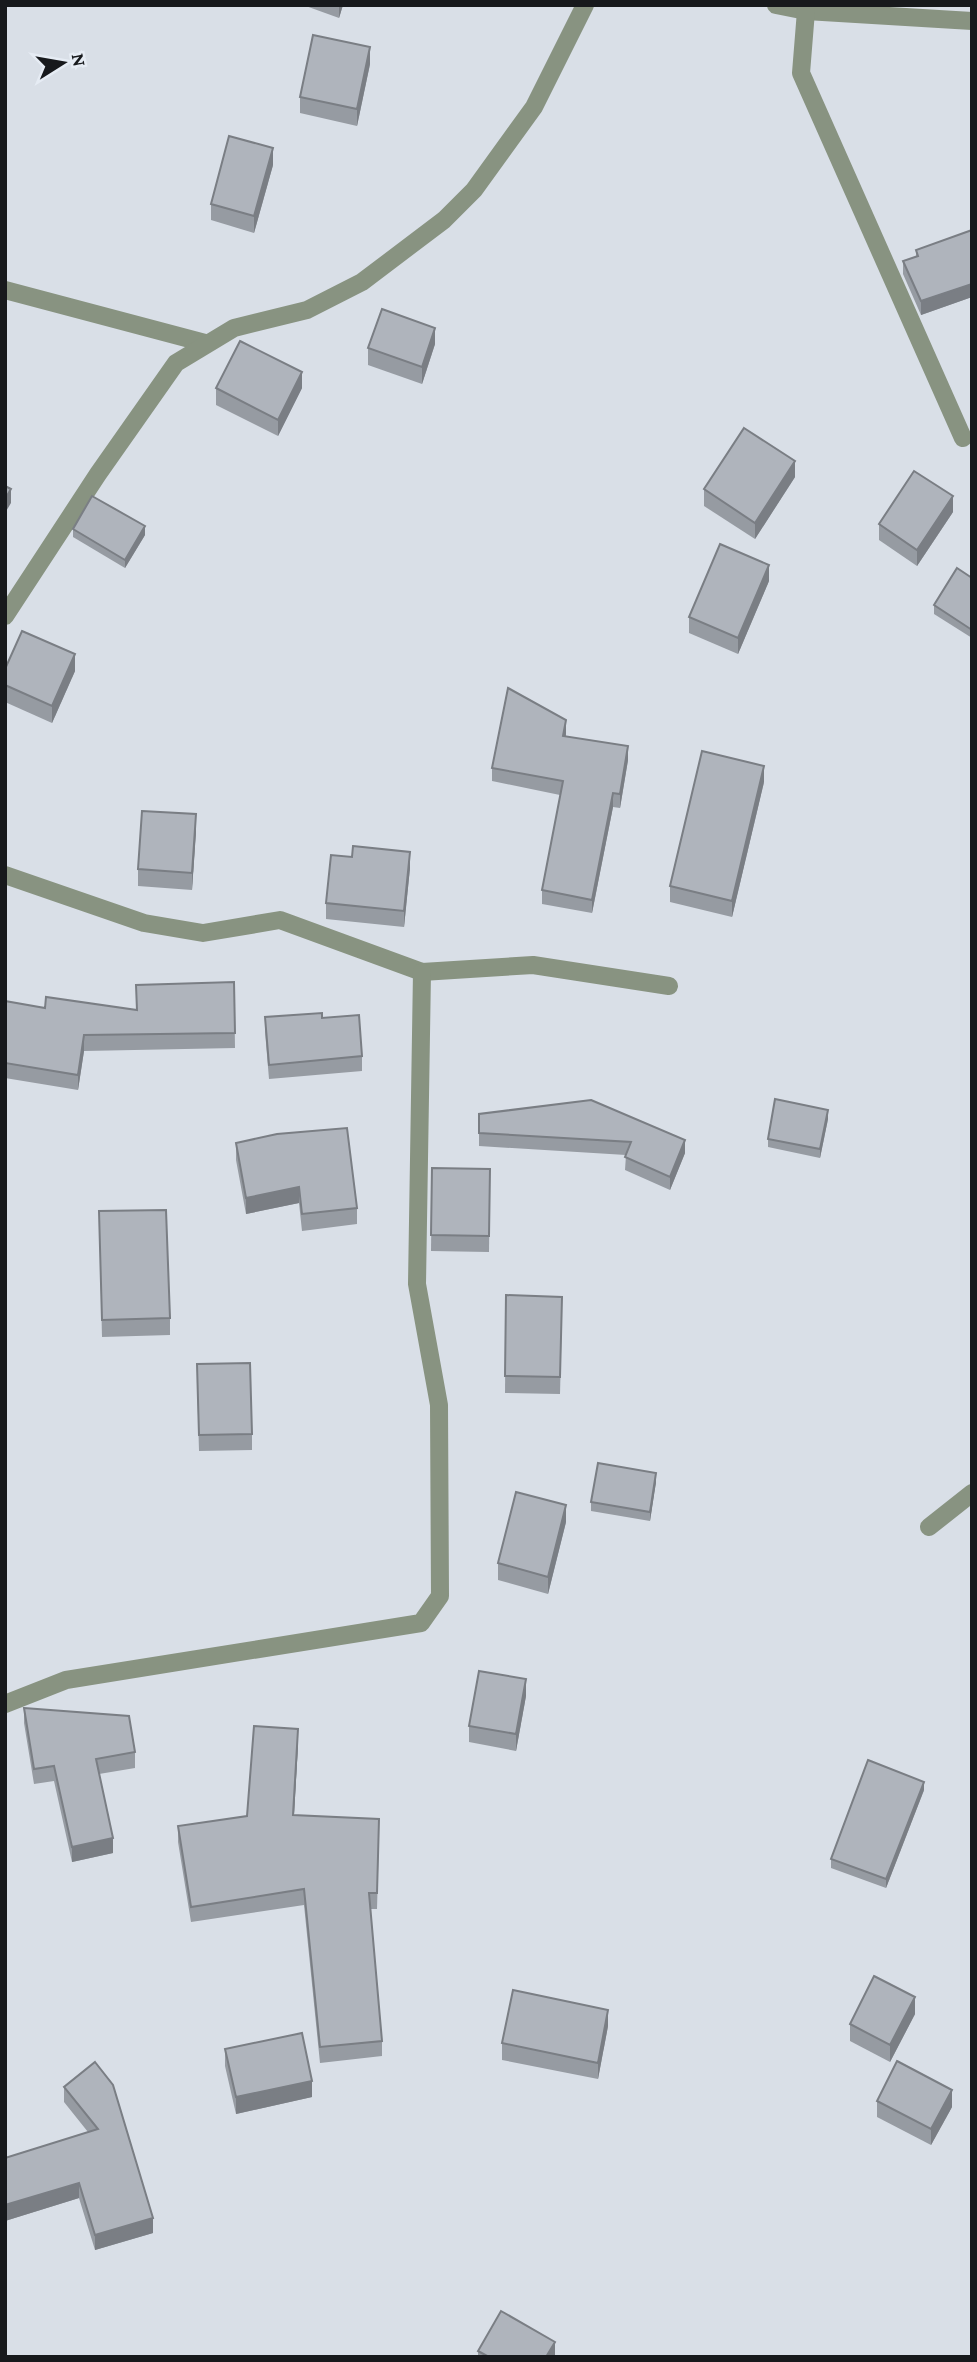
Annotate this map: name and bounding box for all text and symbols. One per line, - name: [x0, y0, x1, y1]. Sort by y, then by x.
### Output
- north arrow: [28, 28, 98, 98]
- text: N: [68, 51, 91, 68]

